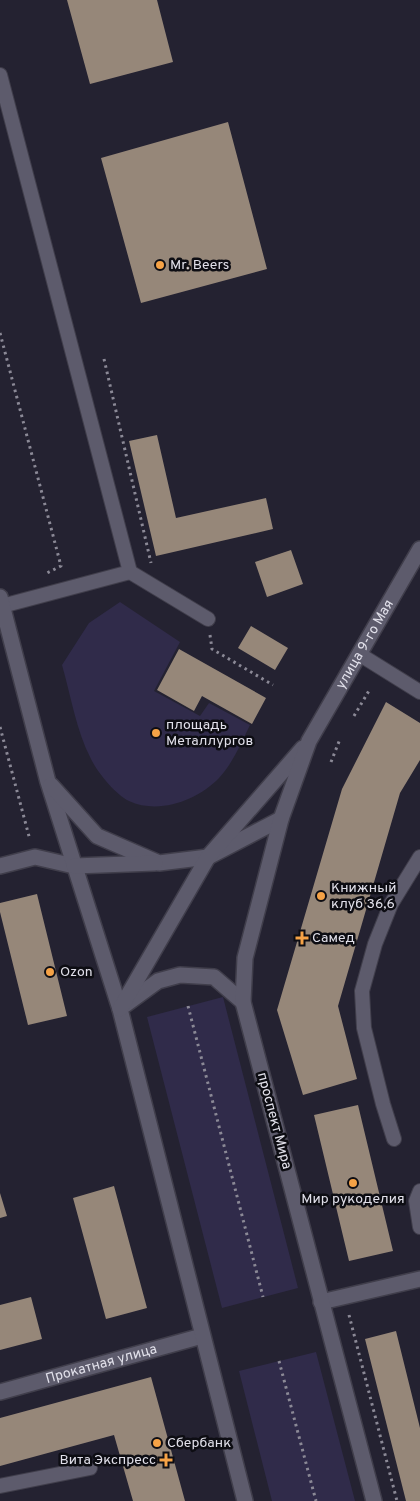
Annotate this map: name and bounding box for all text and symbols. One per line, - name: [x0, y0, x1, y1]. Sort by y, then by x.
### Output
- place label: Mr. Beers: [170, 257, 229, 274]
- marker: Mr. Beers: [154, 259, 166, 271]
- street label: улица 9-го Мая: [332, 597, 397, 692]
- place label: площадь Металлургов: [166, 717, 253, 750]
- marker: площадь Металлургов: [150, 727, 162, 739]
- place label: Книжный клуб 36,6: [331, 880, 396, 913]
- marker: Книжный клуб 36,6: [315, 890, 327, 902]
- place label: Самед: [312, 930, 355, 947]
- marker: Самед: [296, 932, 308, 944]
- place label: Ozon: [60, 964, 93, 981]
- marker: Ozon: [44, 966, 56, 978]
- street label: проспект Мира: [253, 1071, 295, 1171]
- marker: Мир рукоделия: [347, 1177, 359, 1189]
- place label: Мир рукоделия: [301, 1191, 405, 1208]
- street label: Прокатная улица: [44, 1340, 159, 1387]
- place label: Сбербанк: [167, 1435, 231, 1452]
- marker: Сбербанк: [151, 1437, 163, 1449]
- place label: Вита Экспресс: [60, 1452, 156, 1469]
- marker: Вита Экспресс: [160, 1454, 172, 1466]

